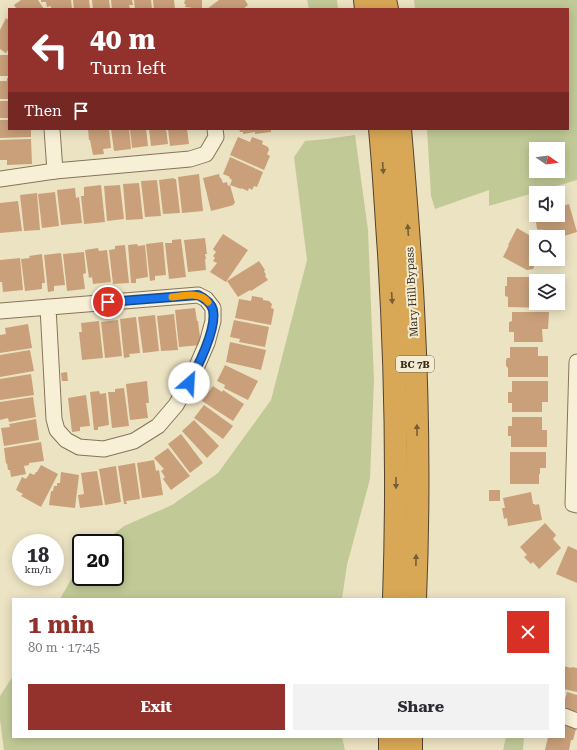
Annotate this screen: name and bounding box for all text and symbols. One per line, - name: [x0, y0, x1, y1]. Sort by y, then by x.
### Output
- text: 40 m: [90, 23, 155, 56]
- icon: left: [24, 24, 76, 76]
- text: Turn left: [90, 57, 166, 78]
- icon: arrive: [70, 100, 92, 122]
- text: Then: [24, 102, 62, 120]
- north arrow: [529, 142, 565, 178]
- map controls: [529, 142, 565, 310]
- one-way arrow: [379, 162, 386, 174]
- button: sound: [529, 186, 565, 222]
- one-way arrow: [405, 224, 412, 236]
- button: search: [529, 230, 565, 266]
- street label: Mary Hill Bypass: [403, 247, 421, 337]
- button: layers: [529, 274, 565, 310]
- pin: [91, 285, 125, 319]
- icon: arrive: [97, 291, 119, 313]
- one-way arrow: [388, 292, 395, 304]
- road number: BC 7B: [396, 356, 434, 372]
- position arrow: [168, 362, 210, 404]
- one-way arrow: [414, 423, 420, 436]
- one-way arrow: [393, 477, 399, 490]
- speed limit sign: 20: [72, 534, 124, 586]
- text: 18: [27, 543, 49, 567]
- one-way arrow: [413, 553, 419, 566]
- text: km/h: [25, 564, 51, 575]
- text: 1 min: [28, 611, 95, 639]
- button: close: [507, 611, 549, 653]
- text: 80 m · 17:45: [28, 640, 100, 655]
- button: Exit: [28, 684, 285, 730]
- button: Share: [293, 684, 549, 730]

